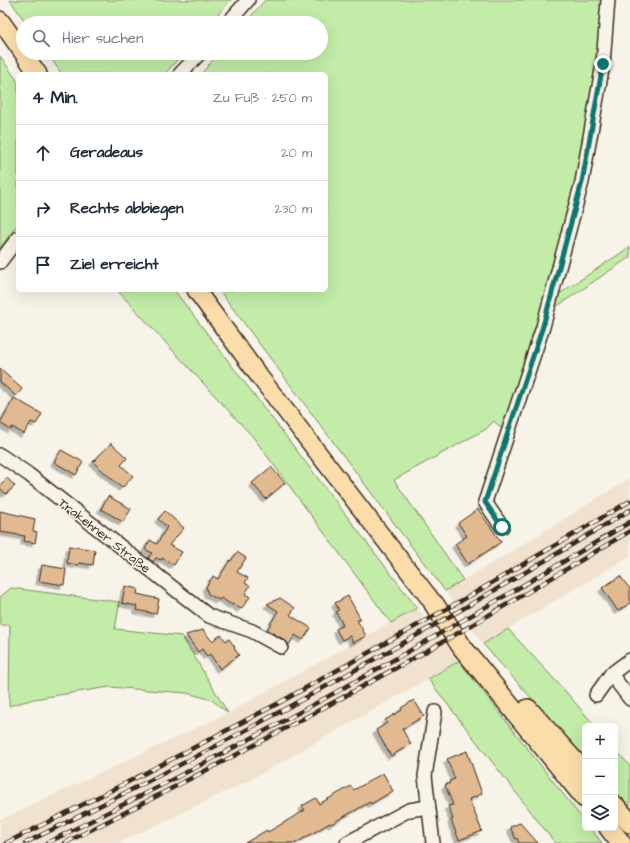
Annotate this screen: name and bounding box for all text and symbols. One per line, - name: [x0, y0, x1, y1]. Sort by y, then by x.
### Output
- search box: [16, 16, 328, 60]
- icon: search: [30, 27, 52, 49]
- text: Hier suchen: [62, 28, 143, 49]
- route end: [594, 55, 612, 73]
- text: 4 Min.: [32, 86, 78, 110]
- text: Zu Fuß · 250 m: [213, 89, 312, 107]
- icon: ahead: [32, 142, 54, 164]
- text: Geradeaus: [70, 142, 143, 163]
- text: 20 m: [281, 144, 312, 162]
- icon: right: [32, 198, 54, 220]
- text: Rechts abbiegen: [70, 198, 184, 219]
- text: 230 m: [274, 200, 312, 218]
- icon: arrive: [32, 254, 54, 276]
- text: Ziel erreicht: [70, 254, 159, 275]
- street label: Trakehner Straße: [54, 494, 154, 578]
- route start: [493, 518, 511, 536]
- map controls: [582, 723, 618, 831]
- button: +: [582, 723, 618, 759]
- button: −: [582, 759, 618, 795]
- button: layers: [582, 795, 618, 831]

